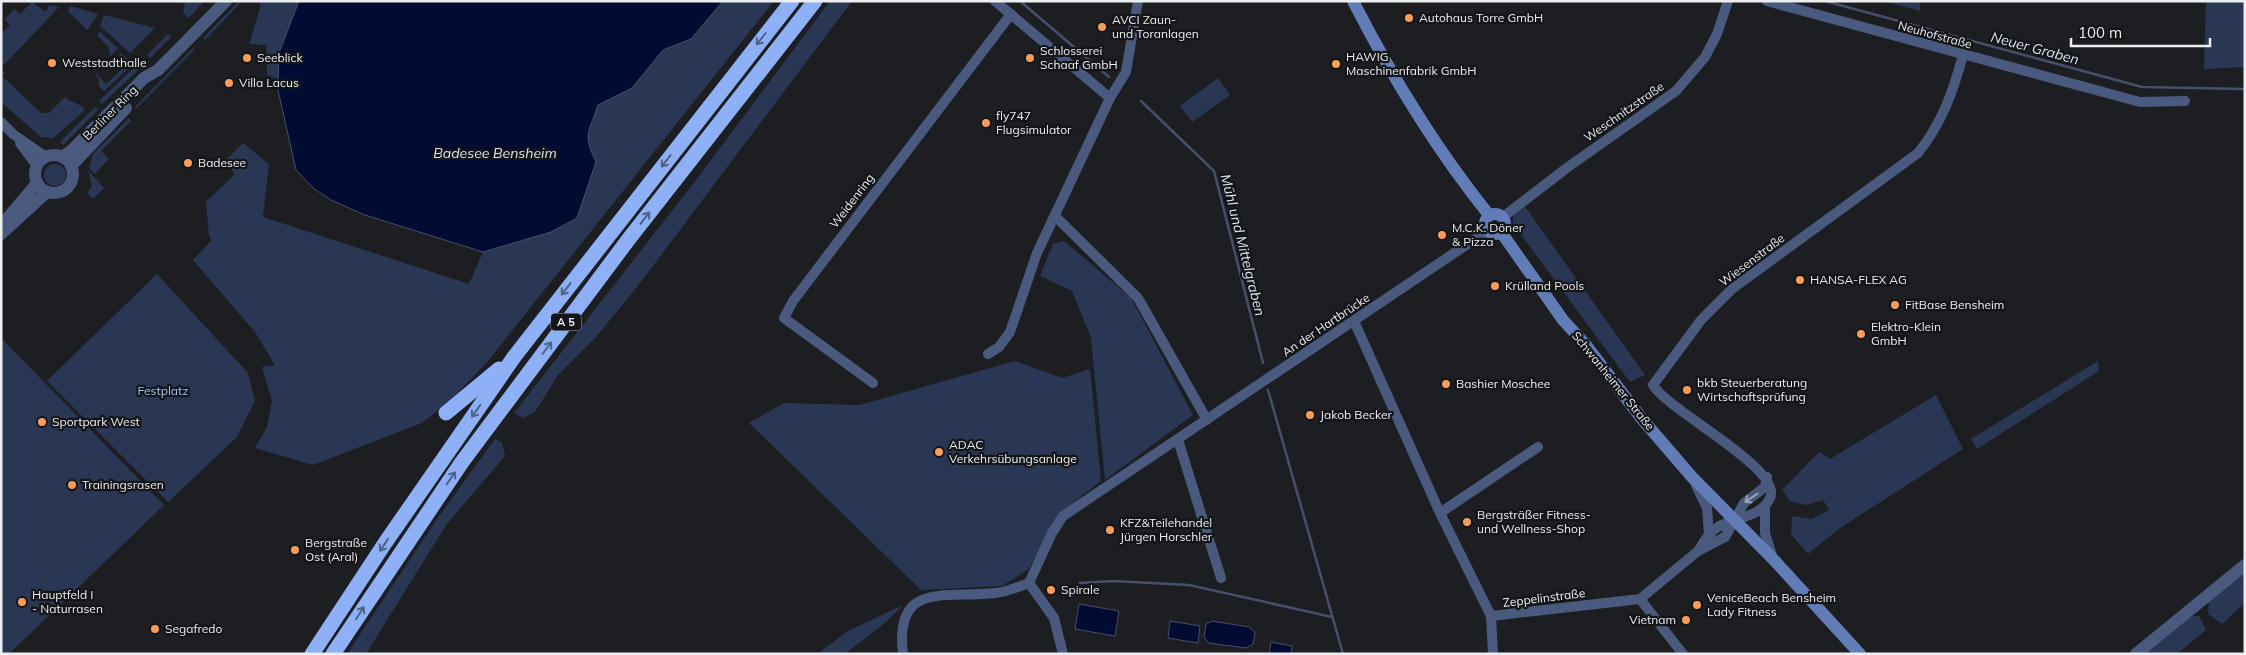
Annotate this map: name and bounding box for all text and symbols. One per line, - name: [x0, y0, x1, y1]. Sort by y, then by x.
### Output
- place label: Autohaus Torre GmbH: [1419, 10, 1543, 25]
- place label: AVCI Zaun- und Toranlagen: [1112, 12, 1199, 41]
- marker: Autohaus Torre GmbH: [1403, 12, 1415, 24]
- scale bar: [2071, 15, 2210, 47]
- street label: Neuhofstraße: [1896, 17, 1974, 52]
- marker: AVCI Zaun- und Toranlagen: [1096, 21, 1108, 33]
- text: 100 m: [2078, 23, 2122, 42]
- water label: Neuer Graben: [1989, 28, 2081, 68]
- one-way arrow: [756, 33, 767, 46]
- place label: Schlosserei Schaaf GmbH: [1040, 43, 1118, 72]
- place label: HAWIG Maschinenfabrik GmbH: [1346, 49, 1477, 78]
- place label: Seeblick: [257, 50, 303, 65]
- marker: Seeblick: [241, 52, 253, 64]
- marker: Schlosserei Schaaf GmbH: [1024, 52, 1036, 64]
- place label: Weststadthalle: [62, 55, 146, 70]
- marker: Weststadthalle: [46, 57, 58, 69]
- marker: HAWIG Maschinenfabrik GmbH: [1330, 58, 1342, 70]
- place label: Villa Lacus: [239, 75, 299, 90]
- marker: Villa Lacus: [223, 77, 235, 89]
- street label: Weschnitzstraße: [1581, 78, 1667, 145]
- street label: Berliner Ring: [79, 82, 140, 143]
- place label: fly747 Flugsimulator: [996, 108, 1072, 137]
- marker: fly747 Flugsimulator: [980, 117, 992, 129]
- water label: Badesee Bensheim: [433, 144, 557, 162]
- one-way arrow: [660, 154, 671, 167]
- place label: Badesee: [198, 155, 246, 170]
- marker: Badesee: [182, 157, 194, 169]
- street label: Weidenring: [826, 171, 877, 231]
- water label: Mühl und Mittelgraben: [1217, 172, 1269, 318]
- one-way arrow: [640, 212, 651, 225]
- place label: M.C.K. Döner & Pizza: [1452, 220, 1524, 249]
- marker: M.C.K. Döner & Pizza: [1436, 229, 1448, 241]
- street label: Wiesenstraße: [1716, 230, 1787, 289]
- place label: HANSA-FLEX AG: [1810, 272, 1907, 287]
- marker: HANSA-FLEX AG: [1794, 274, 1806, 286]
- place label: Krülland Pools: [1505, 278, 1584, 293]
- marker: Krülland Pools: [1489, 280, 1501, 292]
- one-way arrow: [561, 282, 572, 295]
- street label: An der Hartbrücke: [1279, 290, 1372, 359]
- place label: FitBase Bensheim: [1905, 297, 2004, 312]
- marker: FitBase Bensheim: [1889, 299, 1901, 311]
- road number: A 5: [551, 314, 581, 331]
- place label: Elektro-Klein GmbH: [1871, 319, 1941, 348]
- street label: Schwanheimer Straße: [1569, 328, 1658, 433]
- marker: Elektro-Klein GmbH: [1855, 328, 1867, 340]
- one-way arrow: [542, 341, 553, 355]
- place label: bkb Steuerberatung Wirtschaftsprüfung: [1697, 375, 1807, 404]
- place label: Bashier Moschee: [1456, 376, 1550, 391]
- marker: Bashier Moschee: [1440, 378, 1452, 390]
- park label: Festplatz: [138, 383, 188, 398]
- marker: bkb Steuerberatung Wirtschaftsprüfung: [1681, 384, 1693, 396]
- one-way arrow: [471, 404, 481, 418]
- place label: Jakob Becker: [1320, 407, 1393, 422]
- marker: Jakob Becker: [1304, 409, 1316, 421]
- place label: Sportpark West: [52, 414, 140, 429]
- marker: Sportpark West: [36, 416, 48, 428]
- place label: ADAC Verkehrsübungsanlage: [949, 437, 1077, 466]
- marker: ADAC Verkehrsübungsanlage: [933, 446, 945, 458]
- one-way arrow: [446, 471, 456, 485]
- place label: Trainingsrasen: [82, 477, 164, 492]
- marker: Trainingsrasen: [66, 479, 78, 491]
- one-way arrow: [1744, 493, 1758, 503]
- place label: Bergsträßer Fitness- und Wellness-Shop: [1477, 507, 1591, 536]
- place label: KFZ&Teilehandel Jürgen Horschler: [1120, 515, 1213, 544]
- marker: Bergsträßer Fitness- und Wellness-Shop: [1461, 516, 1473, 528]
- marker: KFZ&Teilehandel Jürgen Horschler: [1104, 524, 1116, 536]
- place label: Bergstraße Ost (Aral): [305, 535, 367, 564]
- one-way arrow: [379, 538, 389, 552]
- marker: Bergstraße Ost (Aral): [289, 544, 301, 556]
- place label: Spirale: [1061, 582, 1099, 597]
- marker: Spirale: [1045, 584, 1057, 596]
- street label: Zeppelinstraße: [1502, 585, 1586, 610]
- place label: Hauptfeld I - Naturrasen: [32, 587, 103, 616]
- place label: VeniceBeach Bensheim Lady Fitness: [1707, 590, 1836, 619]
- marker: Hauptfeld I - Naturrasen: [16, 596, 28, 608]
- marker: VeniceBeach Bensheim Lady Fitness: [1691, 599, 1703, 611]
- one-way arrow: [355, 606, 365, 620]
- place label: Vietnam: [1629, 612, 1676, 627]
- marker: Vietnam: [1680, 614, 1692, 626]
- place label: Segafredo: [165, 621, 223, 636]
- marker: Segafredo: [149, 623, 161, 635]

